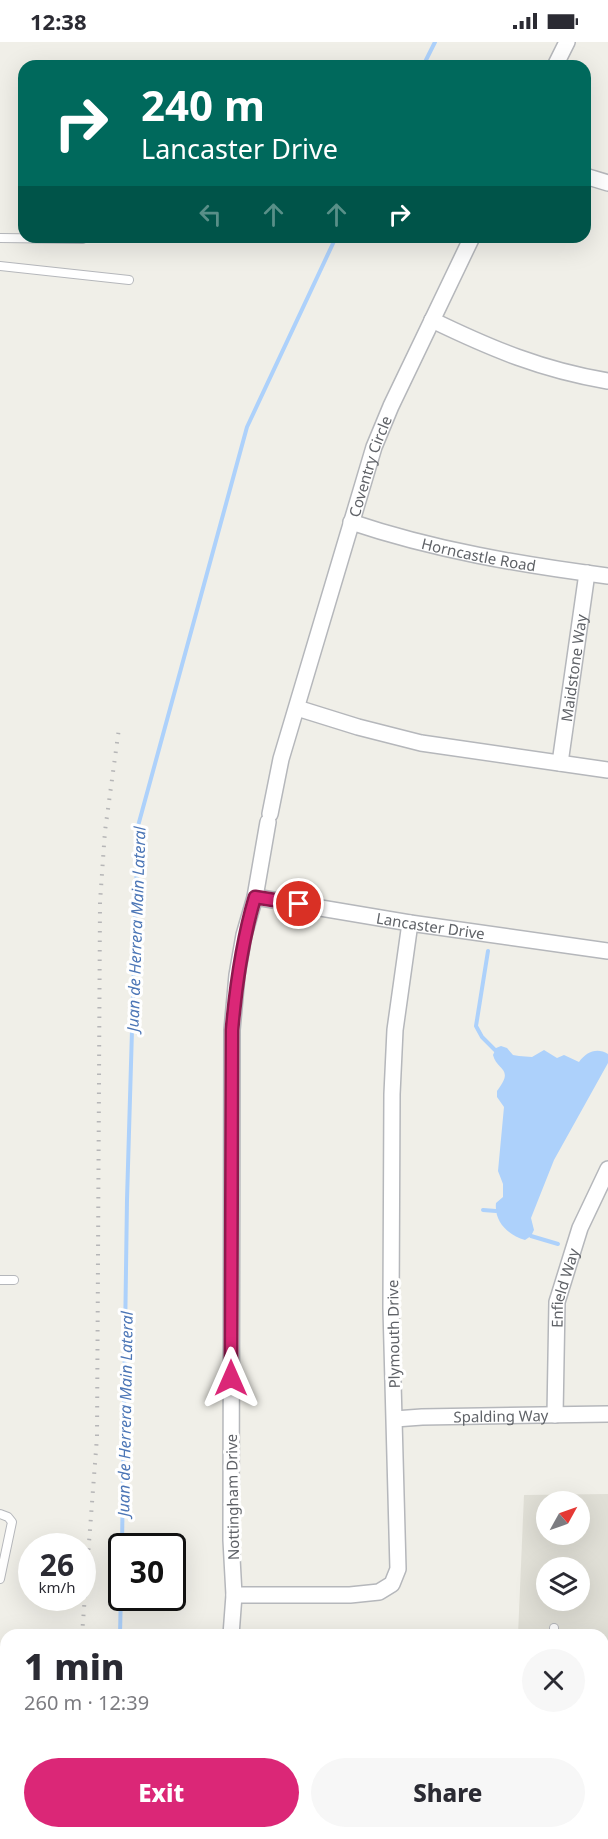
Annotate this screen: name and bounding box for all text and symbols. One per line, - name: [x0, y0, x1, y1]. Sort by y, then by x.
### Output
- text: 12:38: [30, 6, 87, 36]
- text: 240 m: [141, 76, 265, 133]
- icon: right: [42, 84, 120, 162]
- text: Lancaster Drive: [141, 130, 338, 167]
- icon: left: [194, 198, 227, 231]
- icon: ahead: [257, 198, 290, 231]
- icon: ahead: [320, 198, 353, 231]
- icon: right: [383, 198, 416, 231]
- street label: Coventry Circle: [344, 413, 396, 519]
- street label: Horncastle Road: [420, 533, 537, 576]
- street label: Maidstone Way: [556, 613, 591, 723]
- water label: Juan de Herrera Main Lateral: [121, 825, 151, 1035]
- pin: [273, 878, 324, 929]
- icon: arrive: [282, 887, 315, 920]
- street label: Lancaster Drive: [375, 908, 486, 943]
- street label: Enfield Way: [547, 1245, 583, 1328]
- street label: Plymouth Drive: [382, 1280, 404, 1388]
- water label: Juan de Herrera Main Lateral: [112, 1310, 138, 1520]
- position arrow: [199, 1346, 263, 1410]
- street label: Spalding Way: [453, 1405, 549, 1426]
- street label: Nottingham Drive: [221, 1434, 243, 1560]
- north arrow: [536, 1491, 590, 1545]
- map controls: [536, 1491, 590, 1611]
- speed limit sign: 30: [108, 1533, 186, 1611]
- text: 26: [40, 1544, 74, 1585]
- button: layers: [536, 1557, 590, 1611]
- text: km/h: [39, 1577, 75, 1597]
- text: 1 min: [24, 1642, 125, 1691]
- button: close: [522, 1649, 585, 1712]
- text: 260 m · 12:39: [24, 1689, 149, 1716]
- button: Exit: [24, 1758, 299, 1827]
- button: Share: [311, 1758, 585, 1827]

